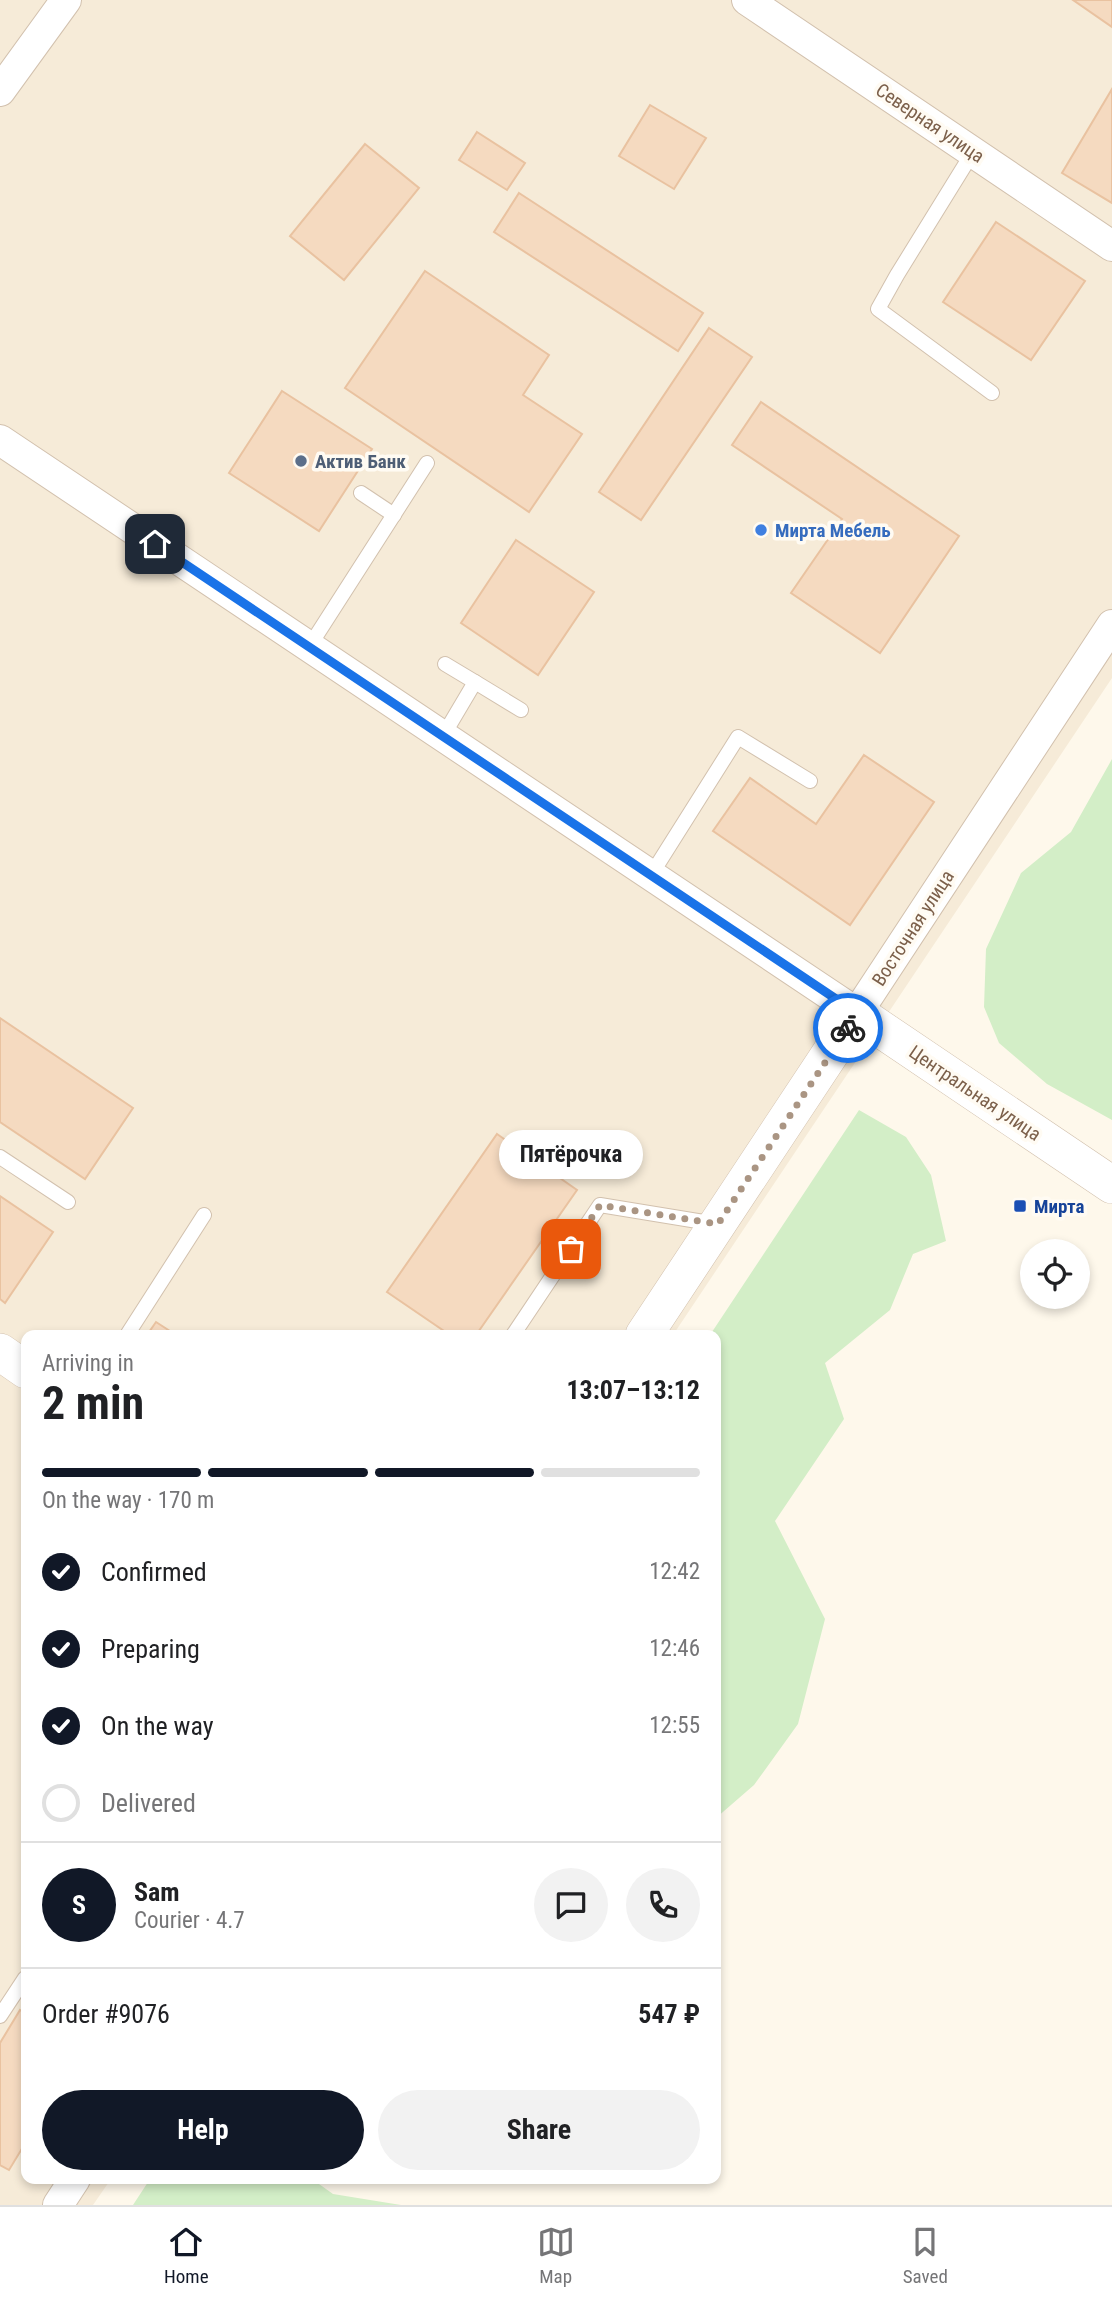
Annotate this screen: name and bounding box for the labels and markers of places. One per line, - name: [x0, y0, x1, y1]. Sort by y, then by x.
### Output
- place label: Актив Банк: [315, 450, 406, 473]
- marker: Актив Банк: [293, 453, 309, 469]
- pin: [125, 514, 185, 574]
- place label: Мирта Мебель: [775, 519, 891, 542]
- marker: Мирта Мебель: [753, 522, 769, 538]
- callout: Пятёрочка: [499, 1130, 643, 1179]
- place label: Мирта: [1034, 1195, 1084, 1218]
- marker: Мирта: [1012, 1198, 1028, 1214]
- pin: [541, 1219, 601, 1279]

